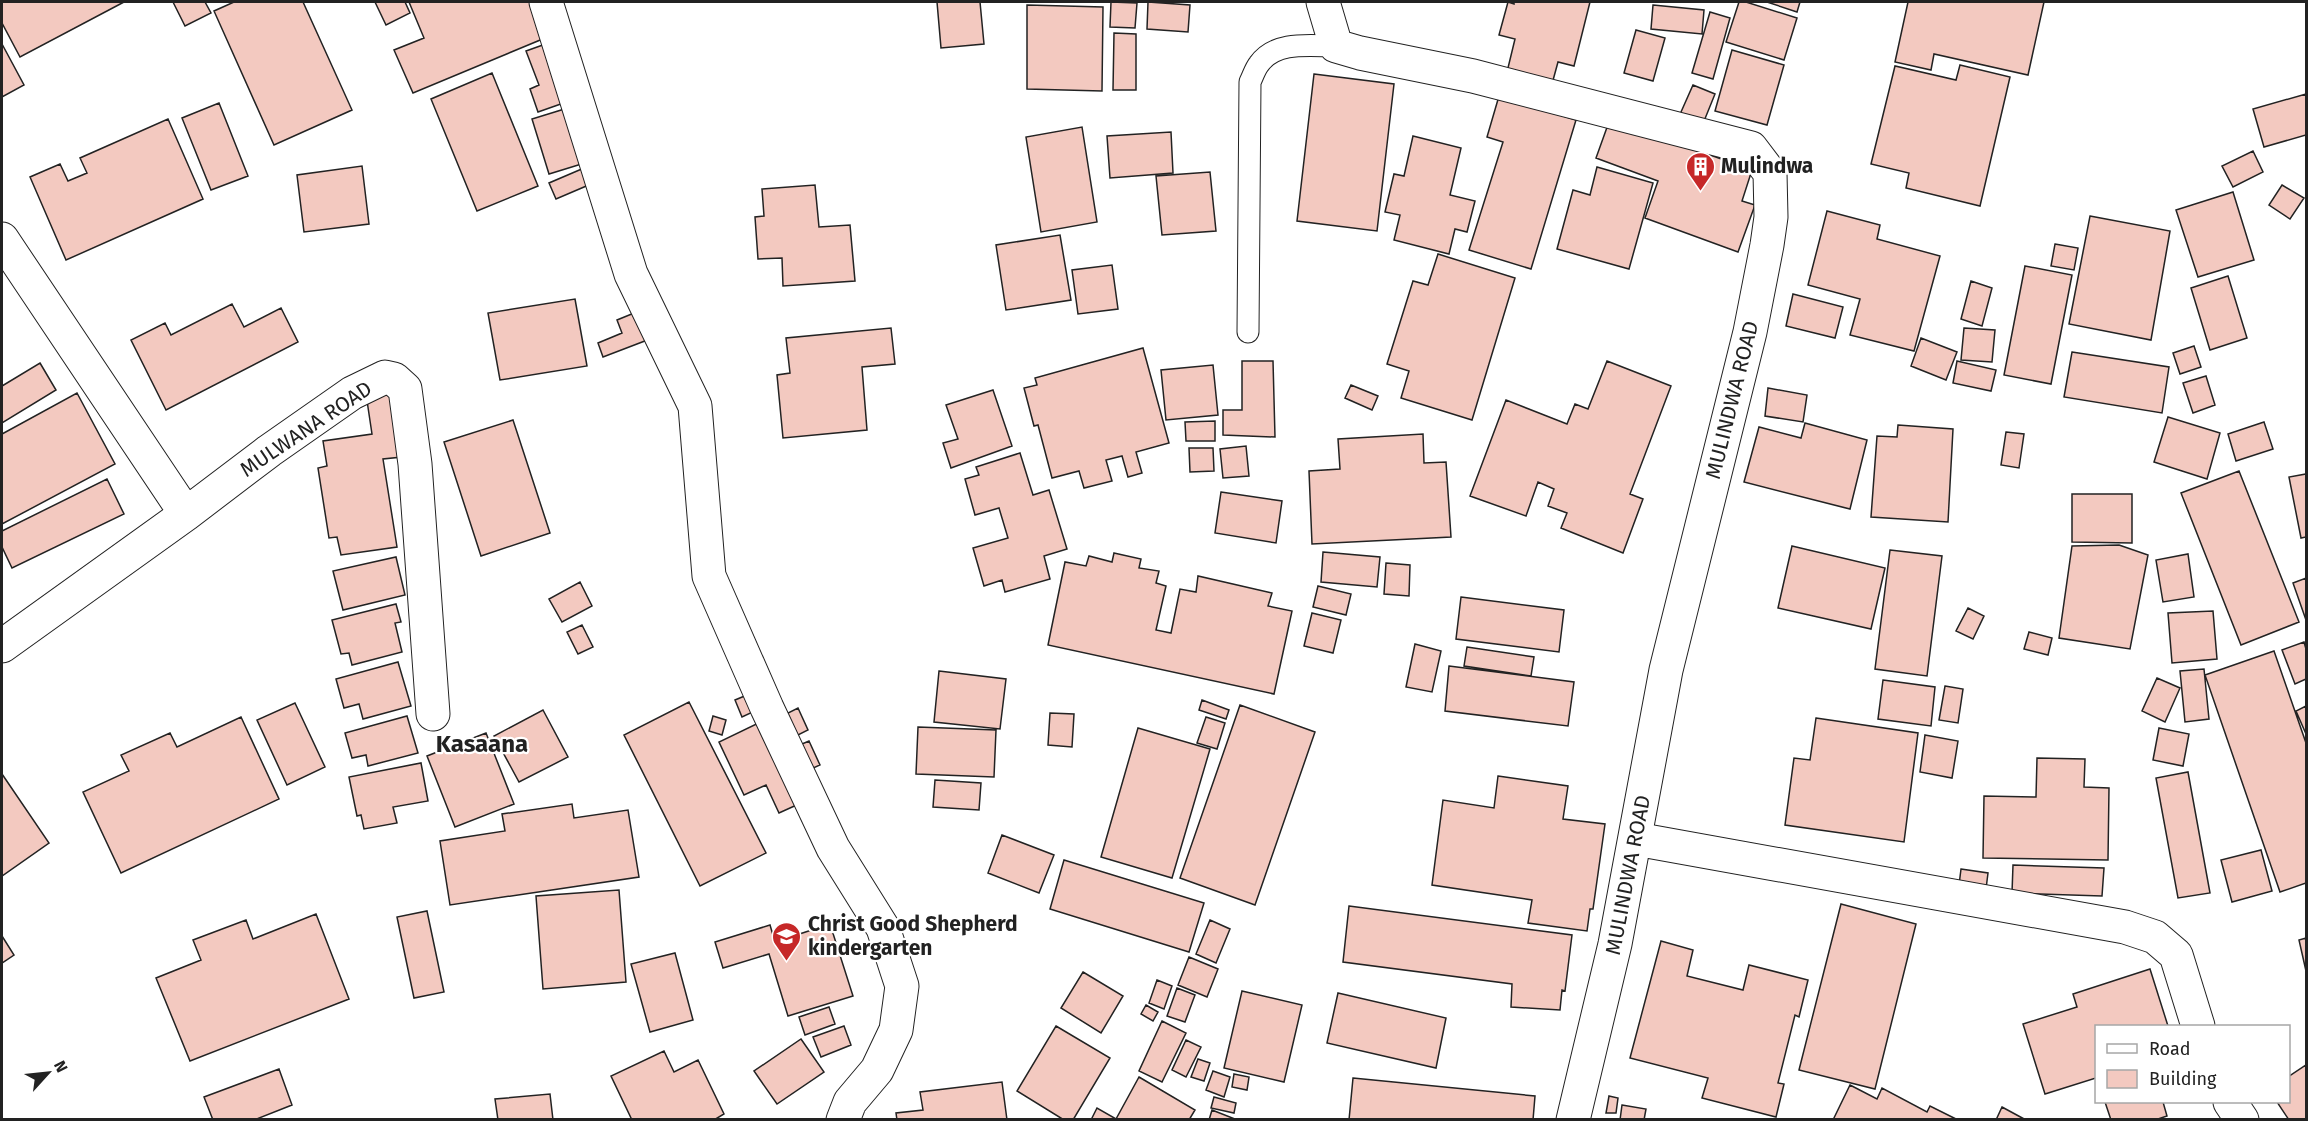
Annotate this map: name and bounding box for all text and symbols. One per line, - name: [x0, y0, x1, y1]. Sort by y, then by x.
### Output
- building icon: Mulindwa: [1684, 150, 1716, 192]
- place label: Mulindwa: [1721, 153, 1813, 179]
- street label: MULINDWA ROAD: [1700, 318, 1764, 482]
- street label: MULWANA ROAD: [235, 375, 377, 483]
- district label: Kasaana: [436, 730, 528, 758]
- street label: MULINDWA ROAD: [1600, 793, 1656, 957]
- place label: Christ Good Shepherd kindergarten: [808, 911, 1018, 961]
- school or university icon: Christ Good Shepherd kindergarten: [771, 920, 803, 962]
- legend: [2095, 1025, 2290, 1103]
- text: Road: [2149, 1038, 2191, 1060]
- north arrow: [18, 1043, 78, 1103]
- text: N: [50, 1057, 72, 1075]
- text: Building: [2149, 1068, 2217, 1090]

